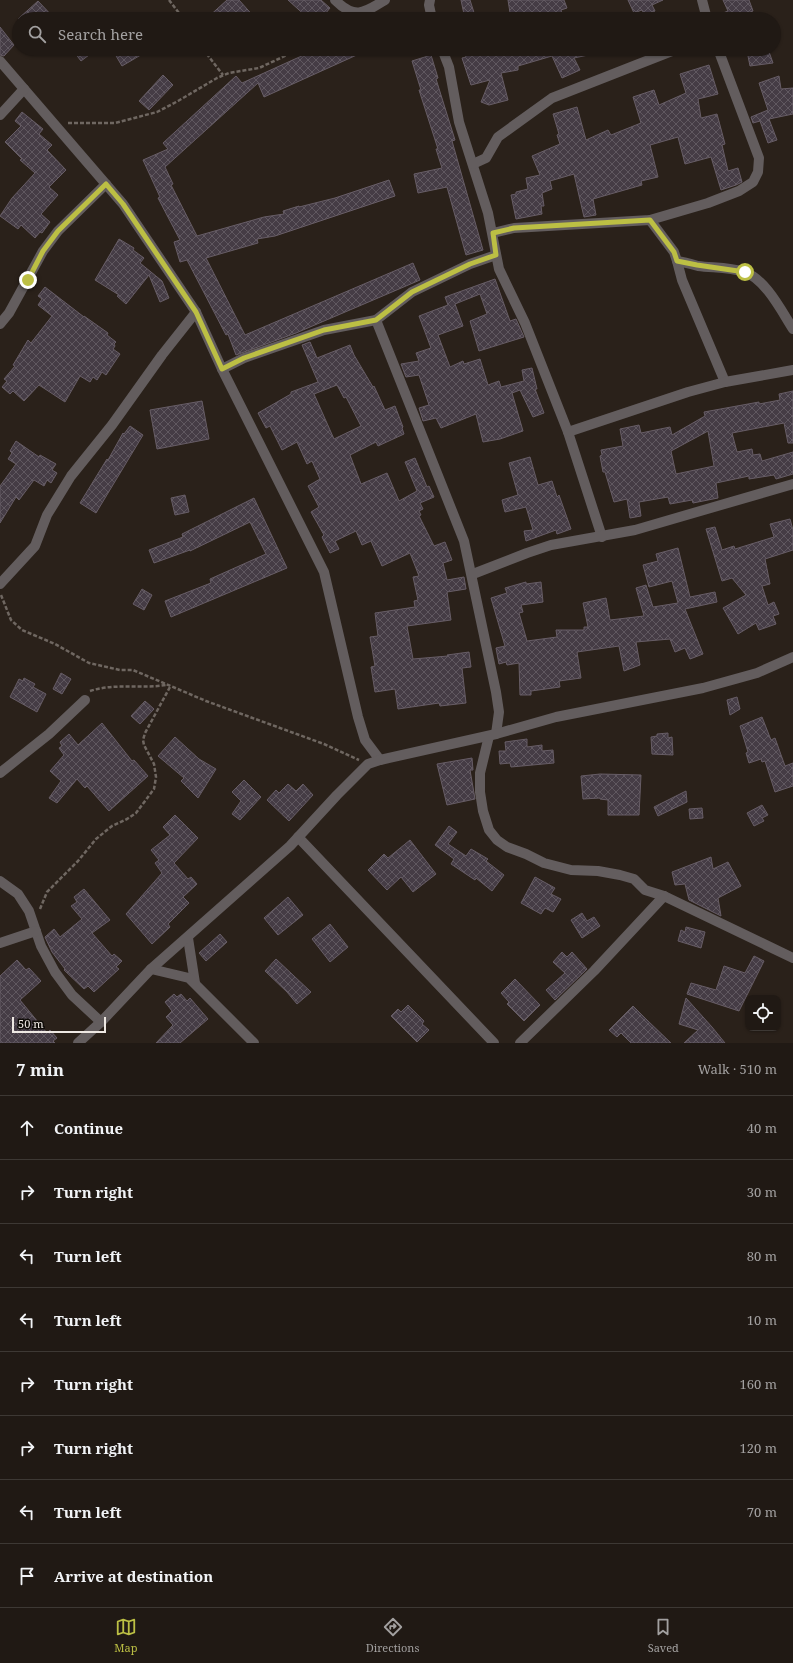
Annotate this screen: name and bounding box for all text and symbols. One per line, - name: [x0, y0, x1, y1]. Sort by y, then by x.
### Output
- search box: [12, 12, 781, 56]
- icon: search: [26, 23, 48, 45]
- text: Search here: [58, 24, 143, 44]
- route start: [736, 263, 754, 281]
- route end: [19, 271, 37, 289]
- map controls: [745, 995, 781, 1031]
- button: locate: [745, 995, 781, 1031]
- scale bar: [12, 1015, 106, 1034]
- text: 50 m: [18, 1016, 44, 1031]
- text: 7 min: [16, 1058, 64, 1081]
- text: Walk · 510 m: [698, 1060, 777, 1078]
- icon: ahead: [16, 1117, 38, 1139]
- text: Continue: [54, 1118, 123, 1138]
- text: 40 m: [747, 1119, 777, 1137]
- icon: right: [16, 1181, 38, 1203]
- text: Turn right: [54, 1182, 133, 1202]
- text: 30 m: [747, 1183, 777, 1201]
- icon: left: [16, 1245, 38, 1267]
- text: Turn left: [54, 1246, 122, 1266]
- text: 80 m: [747, 1247, 777, 1265]
- icon: left: [16, 1309, 38, 1331]
- text: Turn left: [54, 1310, 122, 1330]
- text: 10 m: [747, 1311, 777, 1329]
- icon: right: [16, 1373, 38, 1395]
- text: Turn right: [54, 1374, 133, 1394]
- text: 160 m: [740, 1375, 777, 1393]
- icon: right: [16, 1437, 38, 1459]
- text: Turn right: [54, 1438, 133, 1458]
- text: 120 m: [740, 1439, 777, 1457]
- icon: left: [16, 1501, 38, 1523]
- text: Turn left: [54, 1502, 122, 1522]
- text: 70 m: [747, 1503, 777, 1521]
- icon: arrive: [16, 1565, 38, 1587]
- text: Arrive at destination: [54, 1566, 213, 1586]
- tab: Map: [114, 1616, 137, 1655]
- tab: Directions: [366, 1616, 419, 1655]
- tab: Saved: [648, 1616, 679, 1655]

